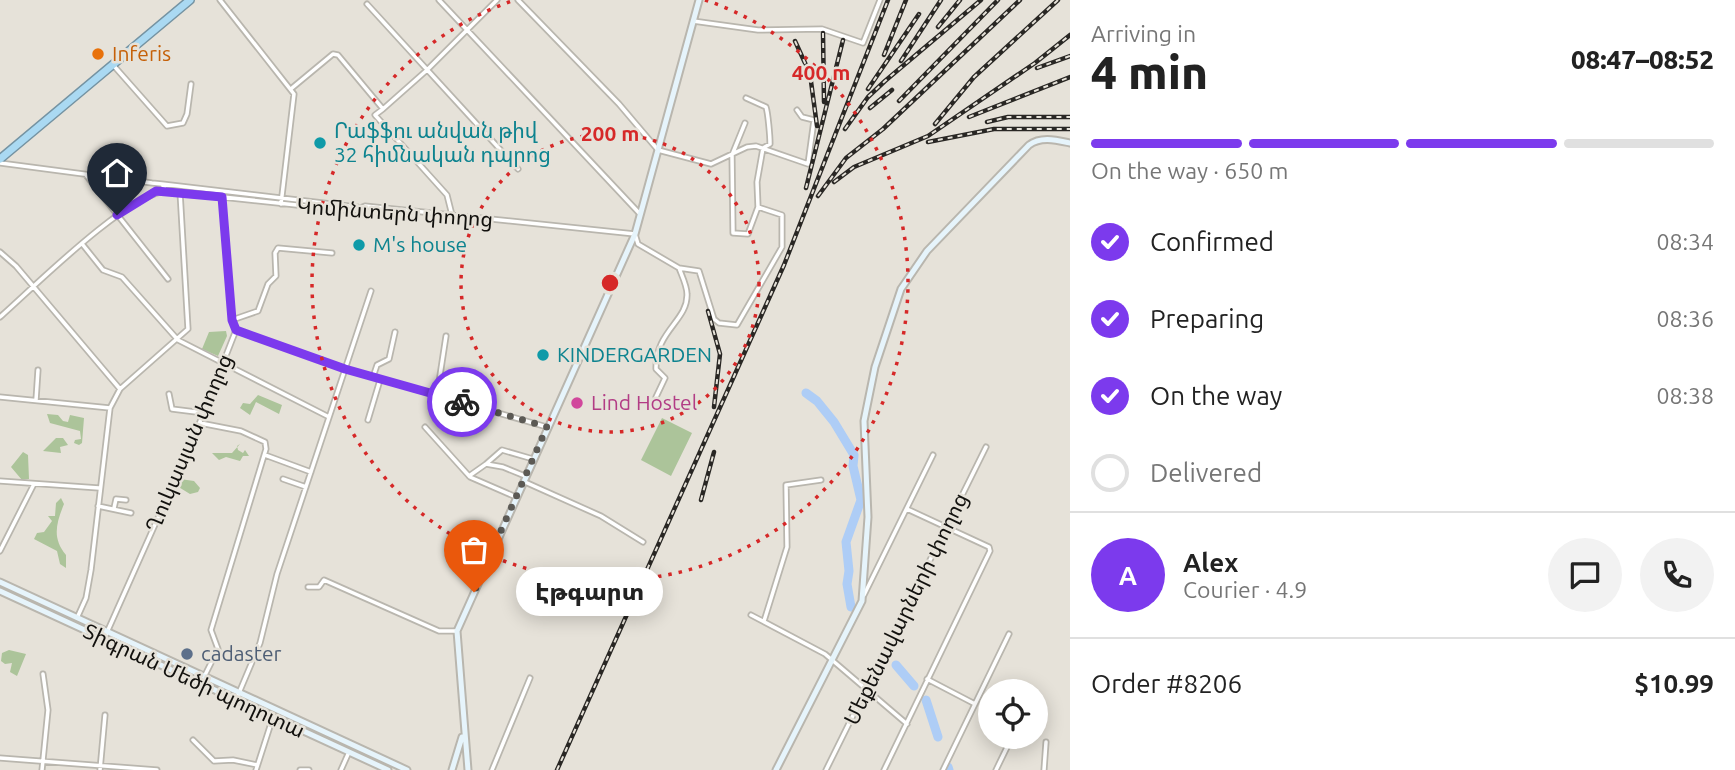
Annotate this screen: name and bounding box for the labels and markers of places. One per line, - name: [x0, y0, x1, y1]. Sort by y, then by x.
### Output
- place label: Inferis: [112, 41, 171, 65]
- marker: Inferis: [90, 46, 106, 62]
- place label: Րաֆֆու անվան թիվ 32 հիմնական դպրոց: [334, 118, 551, 167]
- marker: Րաֆֆու անվան թիվ 32 հիմնական դպրոց: [312, 135, 328, 151]
- pin: [87, 143, 147, 215]
- place label: M's house: [373, 232, 467, 256]
- marker: M's house: [351, 237, 367, 253]
- centre of rings: [598, 271, 622, 295]
- place label: KINDERGARDEN: [557, 342, 712, 366]
- marker: KINDERGARDEN: [535, 347, 551, 363]
- place label: Lind Hostel: [591, 390, 697, 414]
- marker: Lind Hostel: [569, 395, 585, 411]
- pin: [444, 520, 504, 592]
- callout: Էթգարտ: [516, 568, 663, 616]
- place label: cadaster: [201, 641, 281, 665]
- marker: cadaster: [179, 646, 195, 662]

